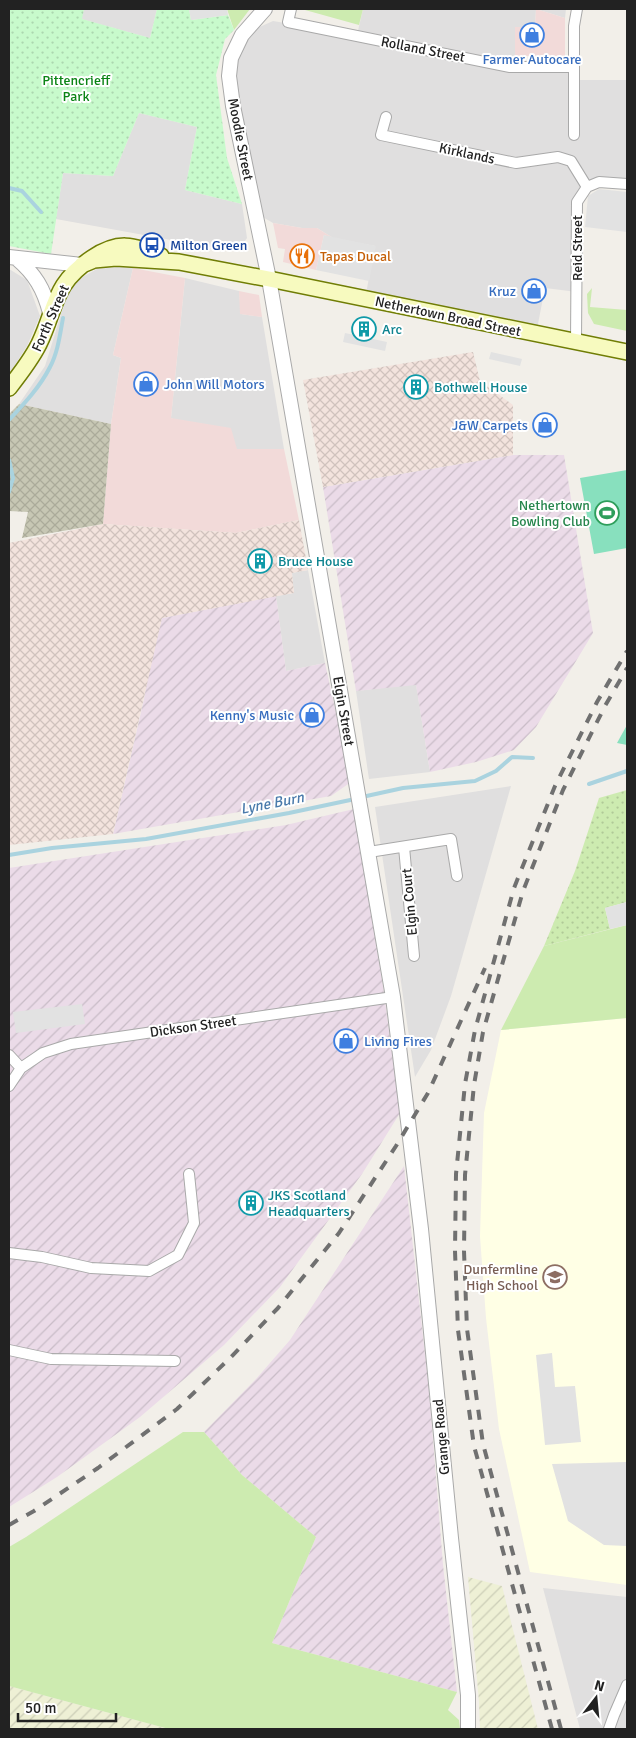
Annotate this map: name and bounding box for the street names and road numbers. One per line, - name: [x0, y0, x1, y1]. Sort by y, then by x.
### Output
- street label: Rolland Street: [379, 33, 466, 66]
- street label: Moodie Street: [224, 96, 257, 182]
- street label: Kirklands: [437, 139, 496, 168]
- street label: Reid Street: [569, 215, 586, 281]
- street label: Forth Street: [28, 282, 73, 354]
- street label: Nethertown Broad Street: [373, 293, 522, 340]
- street label: Elgin Street: [329, 675, 358, 747]
- street label: Elgin Court: [398, 868, 421, 936]
- street label: Dickson Street: [149, 1012, 237, 1041]
- street label: Grange Road: [430, 1398, 453, 1476]

